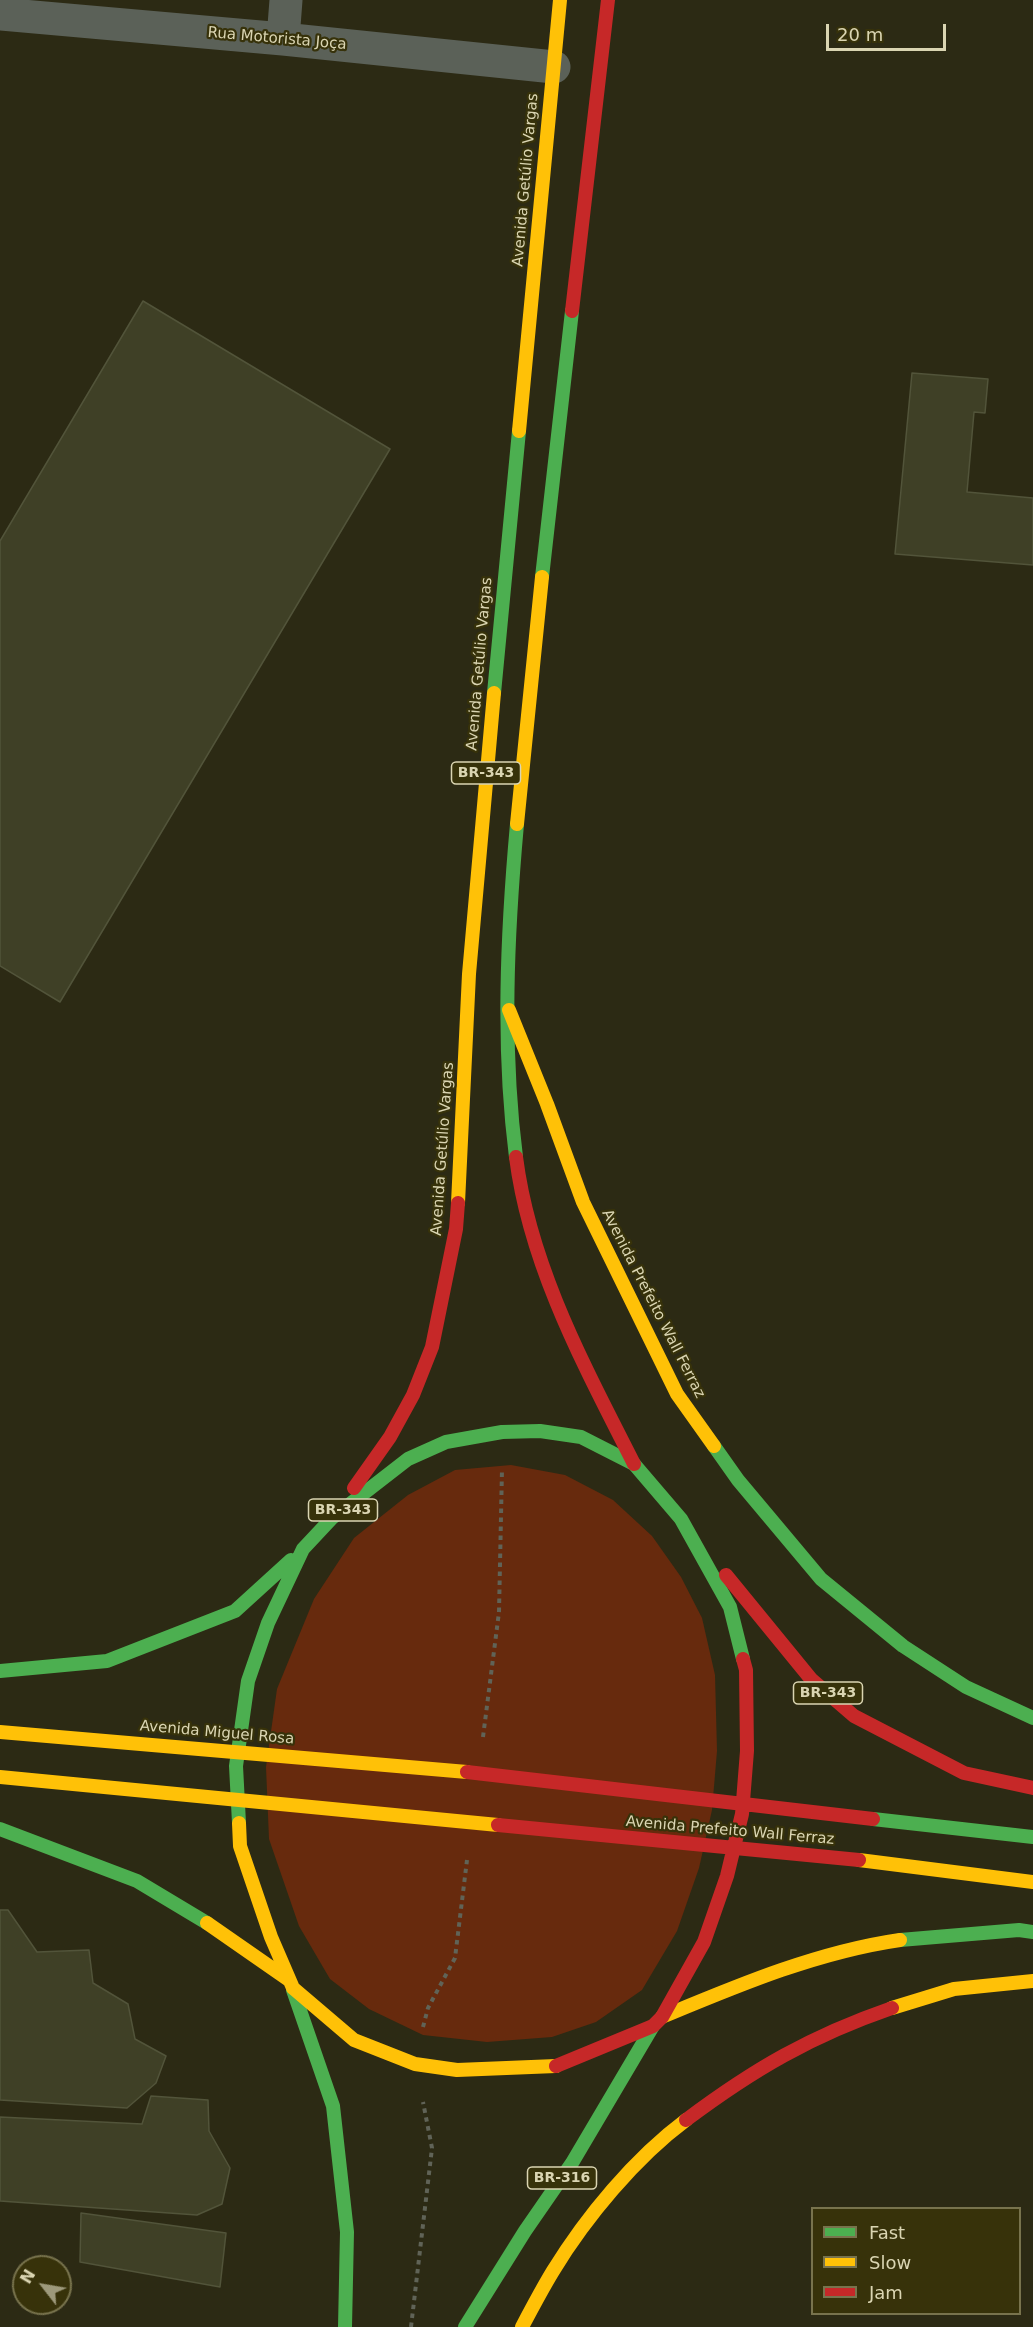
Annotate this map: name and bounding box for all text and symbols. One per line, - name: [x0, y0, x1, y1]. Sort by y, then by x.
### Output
- scale bar: [829, 12, 949, 50]
- street label: Rua Motorista Joça: [207, 24, 347, 54]
- text: 20 m: [837, 24, 883, 45]
- street label: Avenida Getúlio Vargas: [509, 93, 543, 267]
- street label: Avenida Getúlio Vargas: [463, 577, 497, 751]
- road number: BR-343: [452, 762, 520, 784]
- street label: Avenida Getúlio Vargas: [428, 1062, 458, 1236]
- street label: Avenida Prefeito Wall Ferraz: [597, 1207, 709, 1401]
- road number: BR-343: [308, 1499, 378, 1521]
- road number: BR-343: [794, 1682, 862, 1704]
- street label: Avenida Miguel Rosa: [139, 1717, 295, 1749]
- street label: Avenida Prefeito Wall Ferraz: [625, 1813, 835, 1849]
- road number: BR-316: [528, 2167, 596, 2189]
- legend: [811, 2207, 1021, 2315]
- text: Fast: [869, 2222, 905, 2243]
- text: Slow: [869, 2252, 911, 2273]
- north arrow: [12, 2255, 72, 2315]
- text: N: [16, 2266, 39, 2287]
- text: Jam: [869, 2282, 903, 2303]

